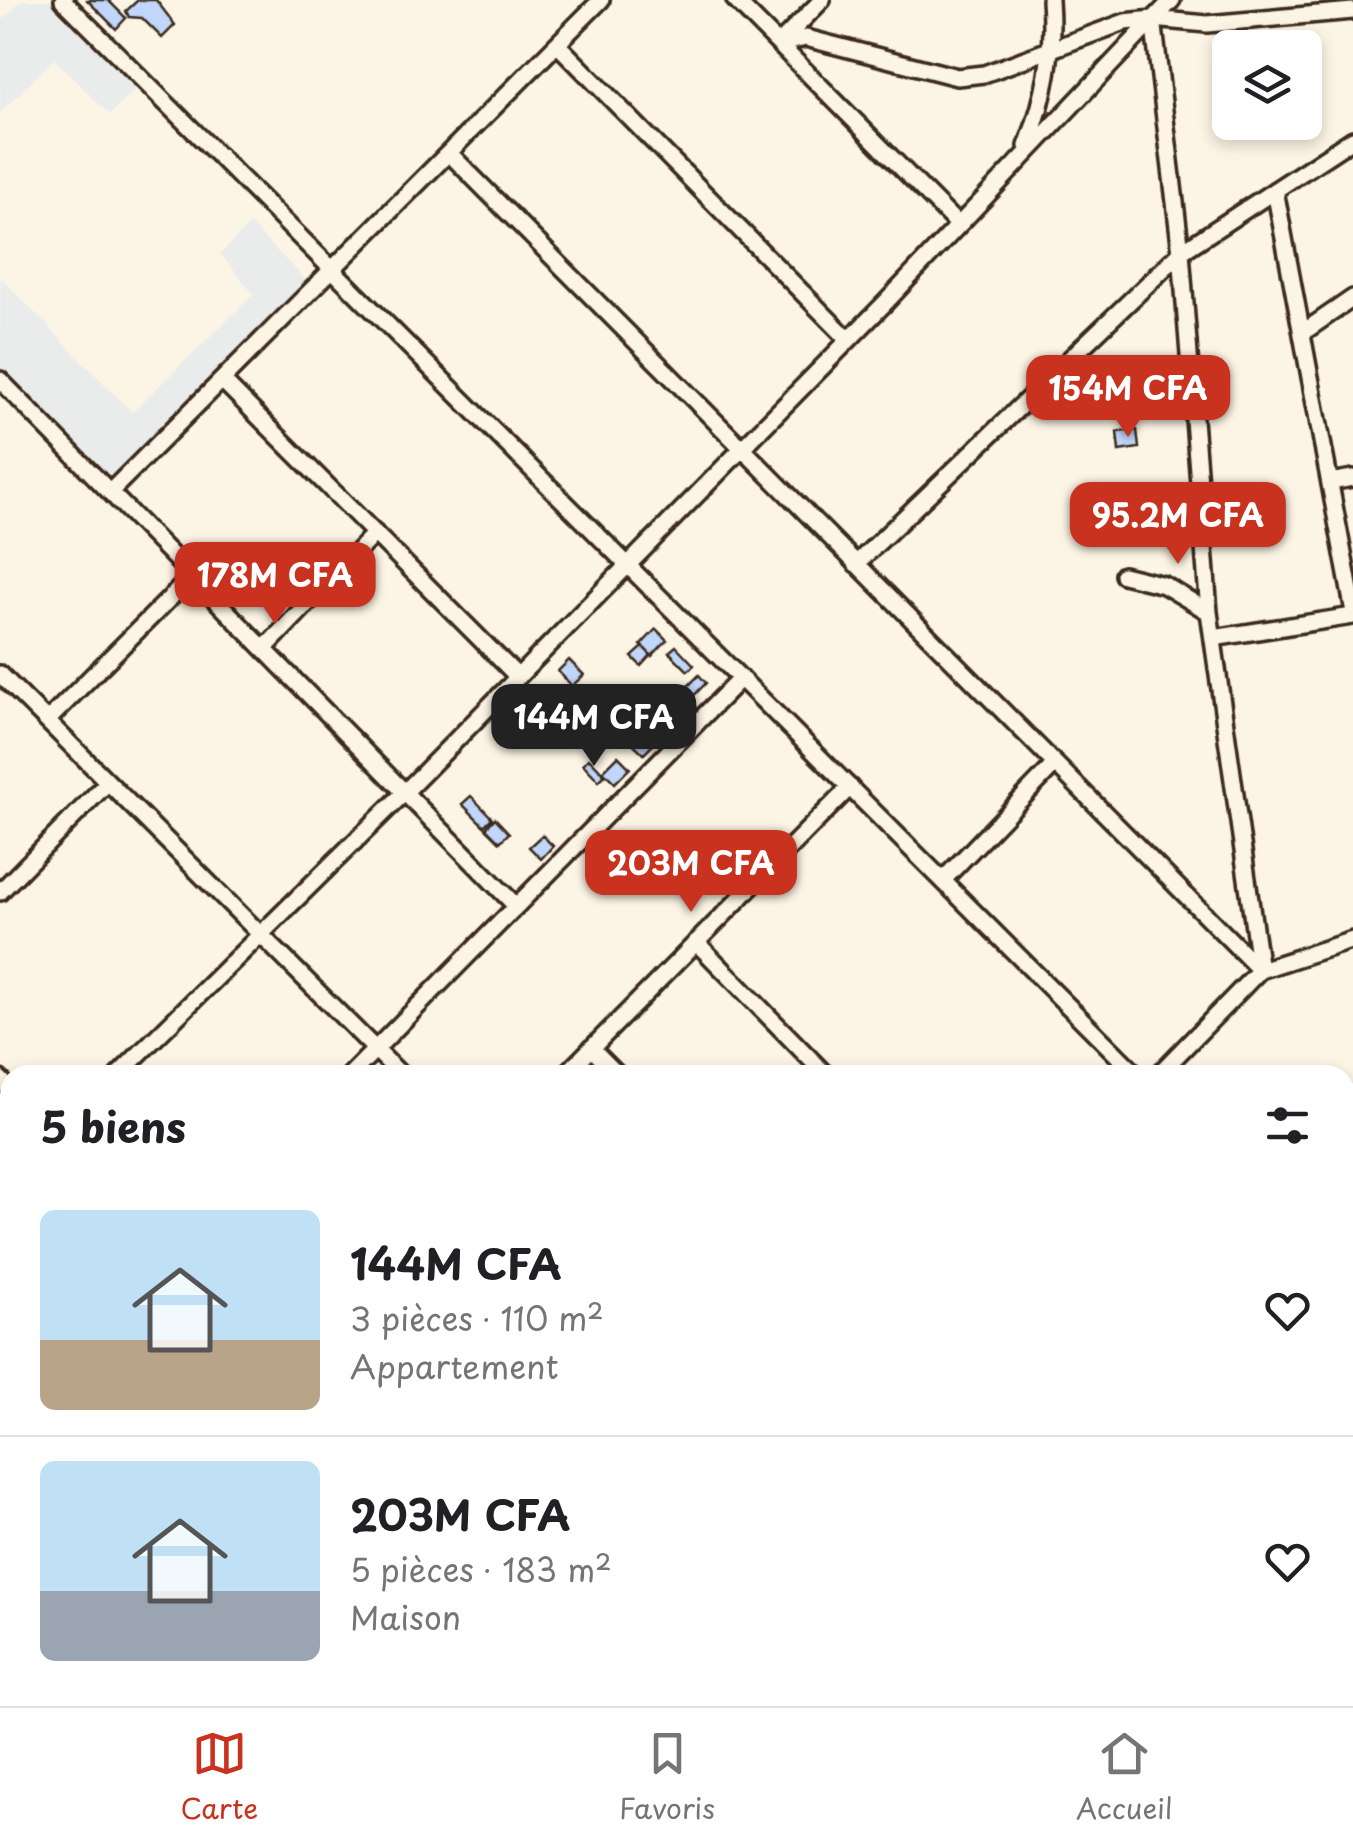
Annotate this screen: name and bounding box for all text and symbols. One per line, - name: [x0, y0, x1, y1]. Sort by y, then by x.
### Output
- map controls: [1212, 30, 1322, 140]
- button: layers: [1212, 30, 1322, 140]
- pin: 154M CFA: [1025, 355, 1231, 440]
- text: 154M CFA: [1048, 363, 1208, 411]
- pin: 95.2M CFA: [1064, 482, 1292, 567]
- text: 95.2M CFA: [1092, 490, 1264, 538]
- pin: 178M CFA: [172, 542, 378, 627]
- text: 178M CFA: [197, 550, 353, 598]
- pin: 144M CFA: [491, 684, 697, 769]
- text: 144M CFA: [513, 692, 675, 740]
- pin: 203M CFA: [588, 830, 794, 915]
- text: 203M CFA: [607, 838, 775, 886]
- text: 5 biens: [40, 1094, 186, 1157]
- icon: filters: [1260, 1098, 1315, 1153]
- text: 144M CFA: [350, 1231, 562, 1294]
- icon: home: [120, 1250, 240, 1370]
- icon: heart: [1260, 1283, 1315, 1338]
- text: 3 pièces · 110 m²: [350, 1294, 604, 1342]
- text: Appartement: [350, 1342, 559, 1390]
- text: 203M CFA: [350, 1482, 571, 1545]
- icon: home: [120, 1501, 240, 1621]
- icon: heart: [1260, 1534, 1315, 1589]
- text: 5 pièces · 183 m²: [350, 1545, 612, 1593]
- text: Maison: [350, 1593, 461, 1641]
- tab: Carte: [180, 1726, 258, 1829]
- tab: Favoris: [619, 1726, 715, 1829]
- tab: Accueil: [1076, 1726, 1173, 1829]

